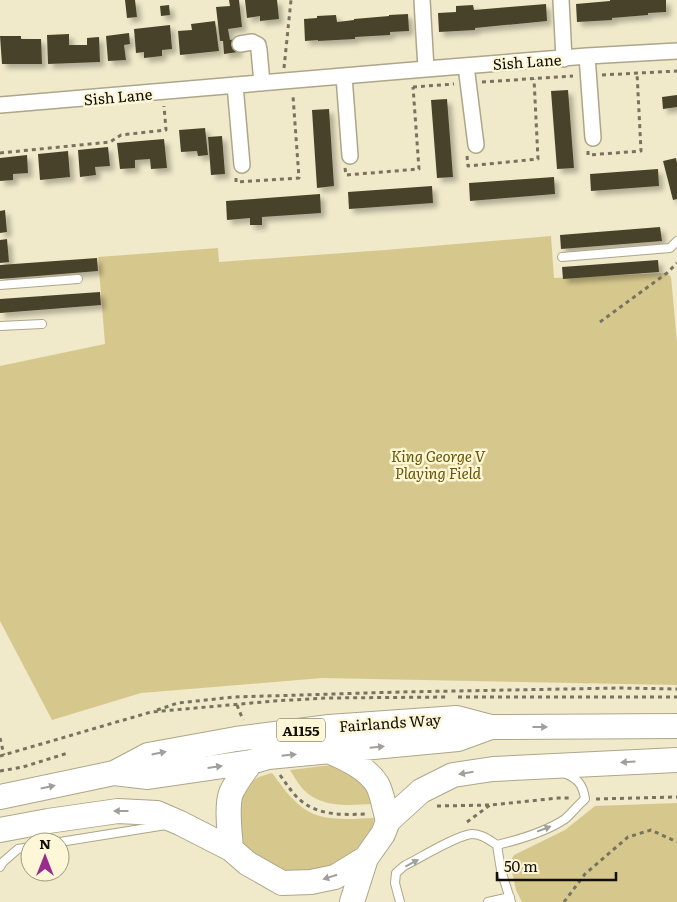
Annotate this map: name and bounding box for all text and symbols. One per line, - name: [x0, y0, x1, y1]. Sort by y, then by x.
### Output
- street label: Sish Lane: [492, 47, 562, 75]
- street label: Sish Lane: [83, 82, 153, 110]
- park label: King George V Playing Field: [391, 444, 486, 484]
- street label: Fairlands Way: [338, 707, 442, 737]
- road number: A1155: [277, 718, 325, 742]
- one-way arrow: [532, 723, 548, 731]
- one-way arrow: [369, 742, 385, 750]
- one-way arrow: [151, 749, 166, 757]
- one-way arrow: [282, 751, 298, 759]
- one-way arrow: [620, 758, 636, 766]
- one-way arrow: [207, 763, 223, 771]
- one-way arrow: [458, 769, 474, 777]
- one-way arrow: [40, 782, 56, 790]
- one-way arrow: [112, 807, 128, 815]
- one-way arrow: [536, 825, 551, 833]
- north arrow: [20, 832, 70, 882]
- text: N: [39, 833, 51, 853]
- scale bar: [497, 850, 616, 882]
- text: 50 m: [504, 854, 538, 877]
- one-way arrow: [405, 858, 418, 867]
- one-way arrow: [322, 874, 337, 882]

